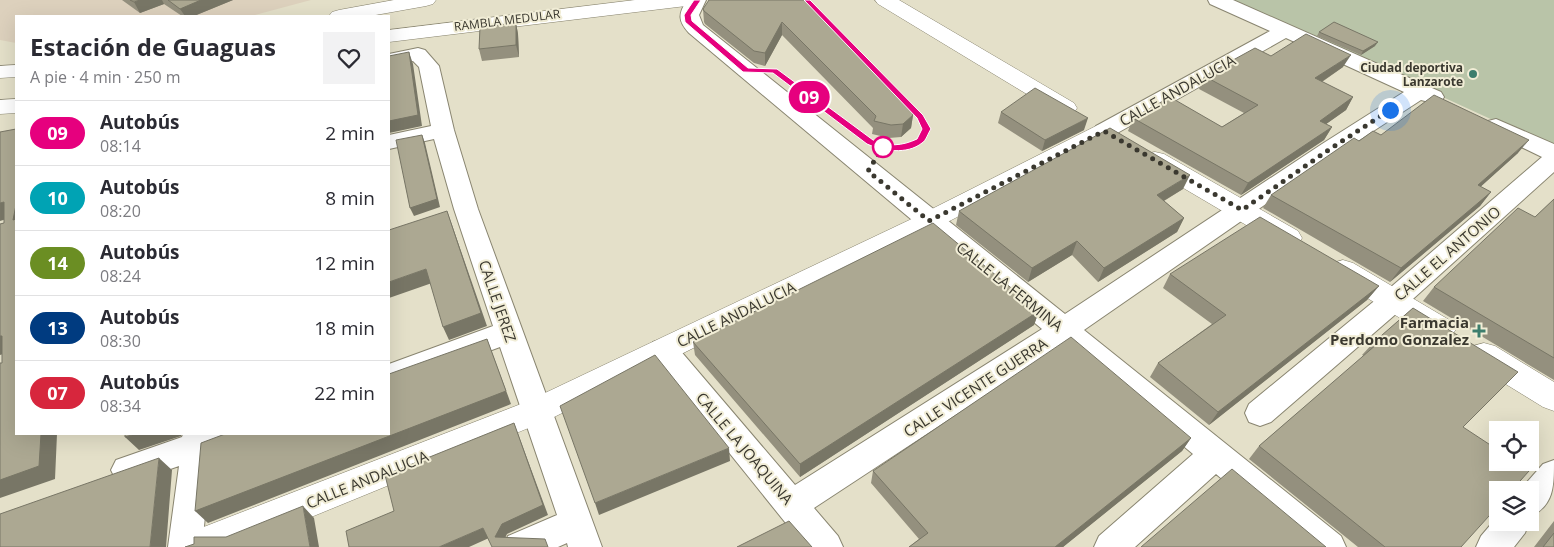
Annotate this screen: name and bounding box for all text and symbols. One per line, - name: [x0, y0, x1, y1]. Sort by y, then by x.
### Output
- street label: RAMBLA MEDULAR: [453, 5, 562, 35]
- text: Estación de Guaguas: [30, 30, 276, 63]
- button: heart: [323, 32, 375, 84]
- street label: CALLE ANDALUCIA: [1115, 50, 1239, 130]
- place label: Ciudad deportiva Lanzarote: [1360, 59, 1463, 90]
- text: A pie · 4 min · 250 m: [30, 66, 181, 88]
- marker: Ciudad deportiva Lanzarote: [1467, 68, 1479, 80]
- line badge: 09: [786, 81, 832, 113]
- text: 09: [799, 85, 819, 109]
- your location: [1378, 98, 1403, 123]
- text: Autobús: [100, 109, 180, 135]
- text: 2 min: [325, 120, 375, 146]
- text: 09: [47, 121, 68, 145]
- text: 08:14: [100, 135, 141, 157]
- unlabelled marker: [872, 136, 894, 158]
- text: Autobús: [100, 174, 180, 200]
- text: 8 min: [325, 185, 375, 211]
- text: 10: [47, 186, 68, 210]
- text: 08:20: [100, 200, 141, 222]
- street label: CALLE EL ANTONIO: [1390, 201, 1504, 305]
- street label: CALLE LA FERMINA: [952, 237, 1068, 336]
- text: Autobús: [100, 239, 180, 265]
- text: 12 min: [314, 250, 375, 276]
- text: 14: [47, 251, 68, 275]
- street label: CALLE JEREZ: [475, 257, 521, 345]
- text: 08:24: [100, 265, 141, 287]
- street label: CALLE ANDALUCIA: [673, 276, 799, 351]
- text: Autobús: [100, 304, 180, 330]
- place label: Farmacia Perdomo Gonzalez: [1330, 312, 1469, 349]
- text: 18 min: [314, 315, 375, 341]
- text: 13: [47, 316, 68, 340]
- marker: Farmacia Perdomo Gonzalez: [1473, 325, 1485, 337]
- text: 08:30: [100, 330, 141, 352]
- street label: CALLE VICENTE GUERRA: [899, 333, 1051, 441]
- text: Autobús: [100, 369, 180, 395]
- text: 22 min: [314, 380, 375, 406]
- text: 07: [47, 381, 68, 405]
- street label: CALLE LA JOAQUINA: [692, 388, 798, 509]
- text: 08:34: [100, 395, 141, 417]
- map controls: [1489, 421, 1539, 531]
- button: locate: [1489, 421, 1539, 471]
- street label: CALLE ANDALUCIA: [303, 445, 431, 513]
- button: layers: [1489, 481, 1539, 531]

